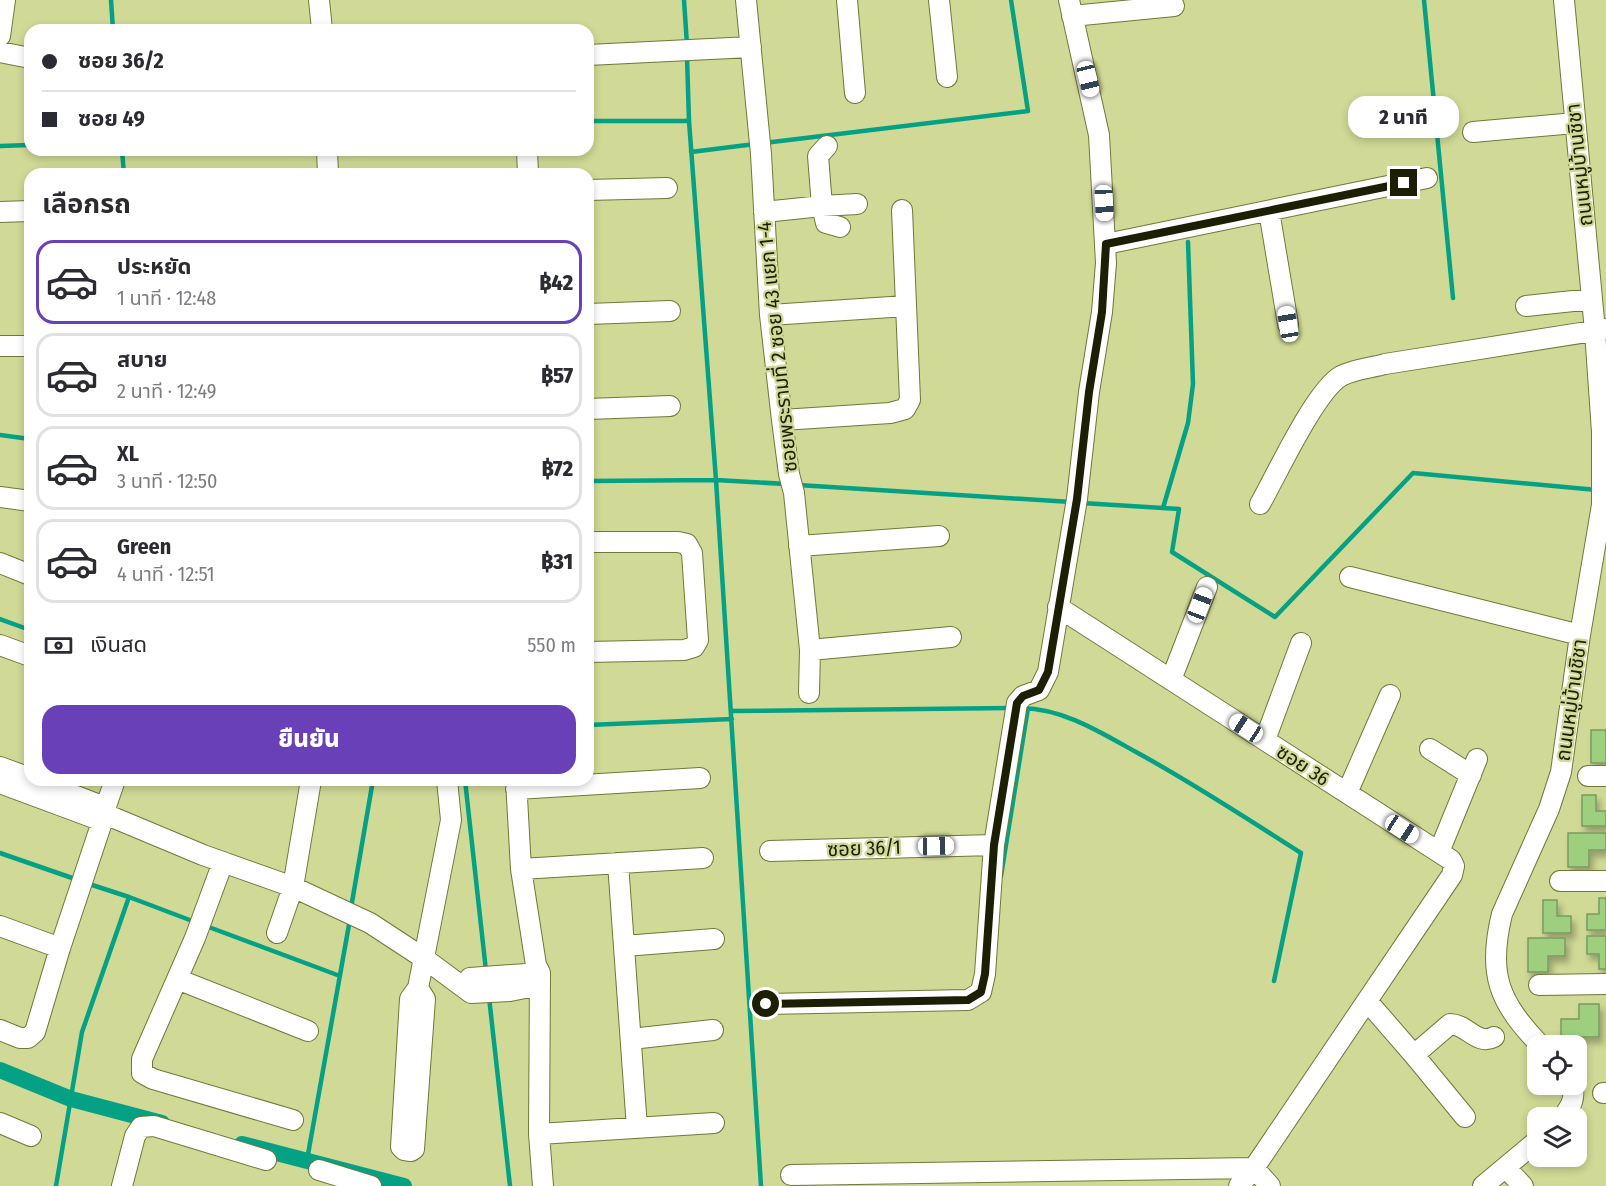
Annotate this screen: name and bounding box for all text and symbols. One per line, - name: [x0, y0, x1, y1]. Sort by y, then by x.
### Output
- text: ซอย 36/2: [78, 47, 164, 74]
- car: [1075, 59, 1101, 99]
- callout: 2 นาที: [1348, 96, 1460, 138]
- street label: ถนนหมู่บ้านชิชา: [1561, 102, 1598, 228]
- text: ซอย 49: [78, 105, 145, 132]
- text: 2 นาที: [1379, 105, 1428, 129]
- route end: [1390, 169, 1417, 196]
- car: [1094, 185, 1114, 221]
- text: เลือกรถ: [42, 188, 131, 220]
- street label: ซอยพระรามที่ 2 ซอย 43 แยก 1-4: [750, 220, 802, 474]
- text: ประหยัด: [117, 253, 192, 280]
- icon: car: [45, 255, 99, 309]
- text: ฿42: [540, 269, 573, 296]
- text: 1 นาที · 12:48: [117, 286, 216, 310]
- car: [1276, 305, 1300, 343]
- text: สบาย: [117, 346, 167, 373]
- icon: car: [45, 348, 99, 402]
- text: ฿57: [541, 362, 573, 389]
- text: 2 นาที · 12:49: [117, 379, 217, 403]
- text: XL: [117, 440, 139, 467]
- icon: car: [45, 441, 99, 495]
- text: ฿72: [542, 455, 573, 482]
- text: 3 นาที · 12:50: [117, 469, 217, 493]
- text: Green: [117, 533, 171, 560]
- icon: car: [45, 534, 99, 588]
- text: ฿31: [541, 548, 573, 575]
- text: 4 นาที · 12:51: [117, 562, 215, 586]
- car: [1185, 585, 1215, 625]
- icon: cash: [42, 629, 75, 662]
- text: เงินสด: [90, 631, 147, 658]
- text: 550 m: [527, 633, 576, 657]
- street label: ถนนหมู่บ้านชิชา: [1551, 637, 1592, 763]
- button: ยืนยัน: [42, 705, 576, 774]
- car: [1226, 711, 1266, 745]
- street label: ซอย 36: [1272, 739, 1334, 791]
- car: [1382, 812, 1422, 846]
- street label: ซอย 36/1: [827, 835, 901, 861]
- car: [918, 837, 954, 855]
- route start: [752, 990, 779, 1017]
- map controls: [1527, 1035, 1587, 1167]
- button: locate: [1527, 1035, 1587, 1095]
- button: layers: [1527, 1107, 1587, 1167]

